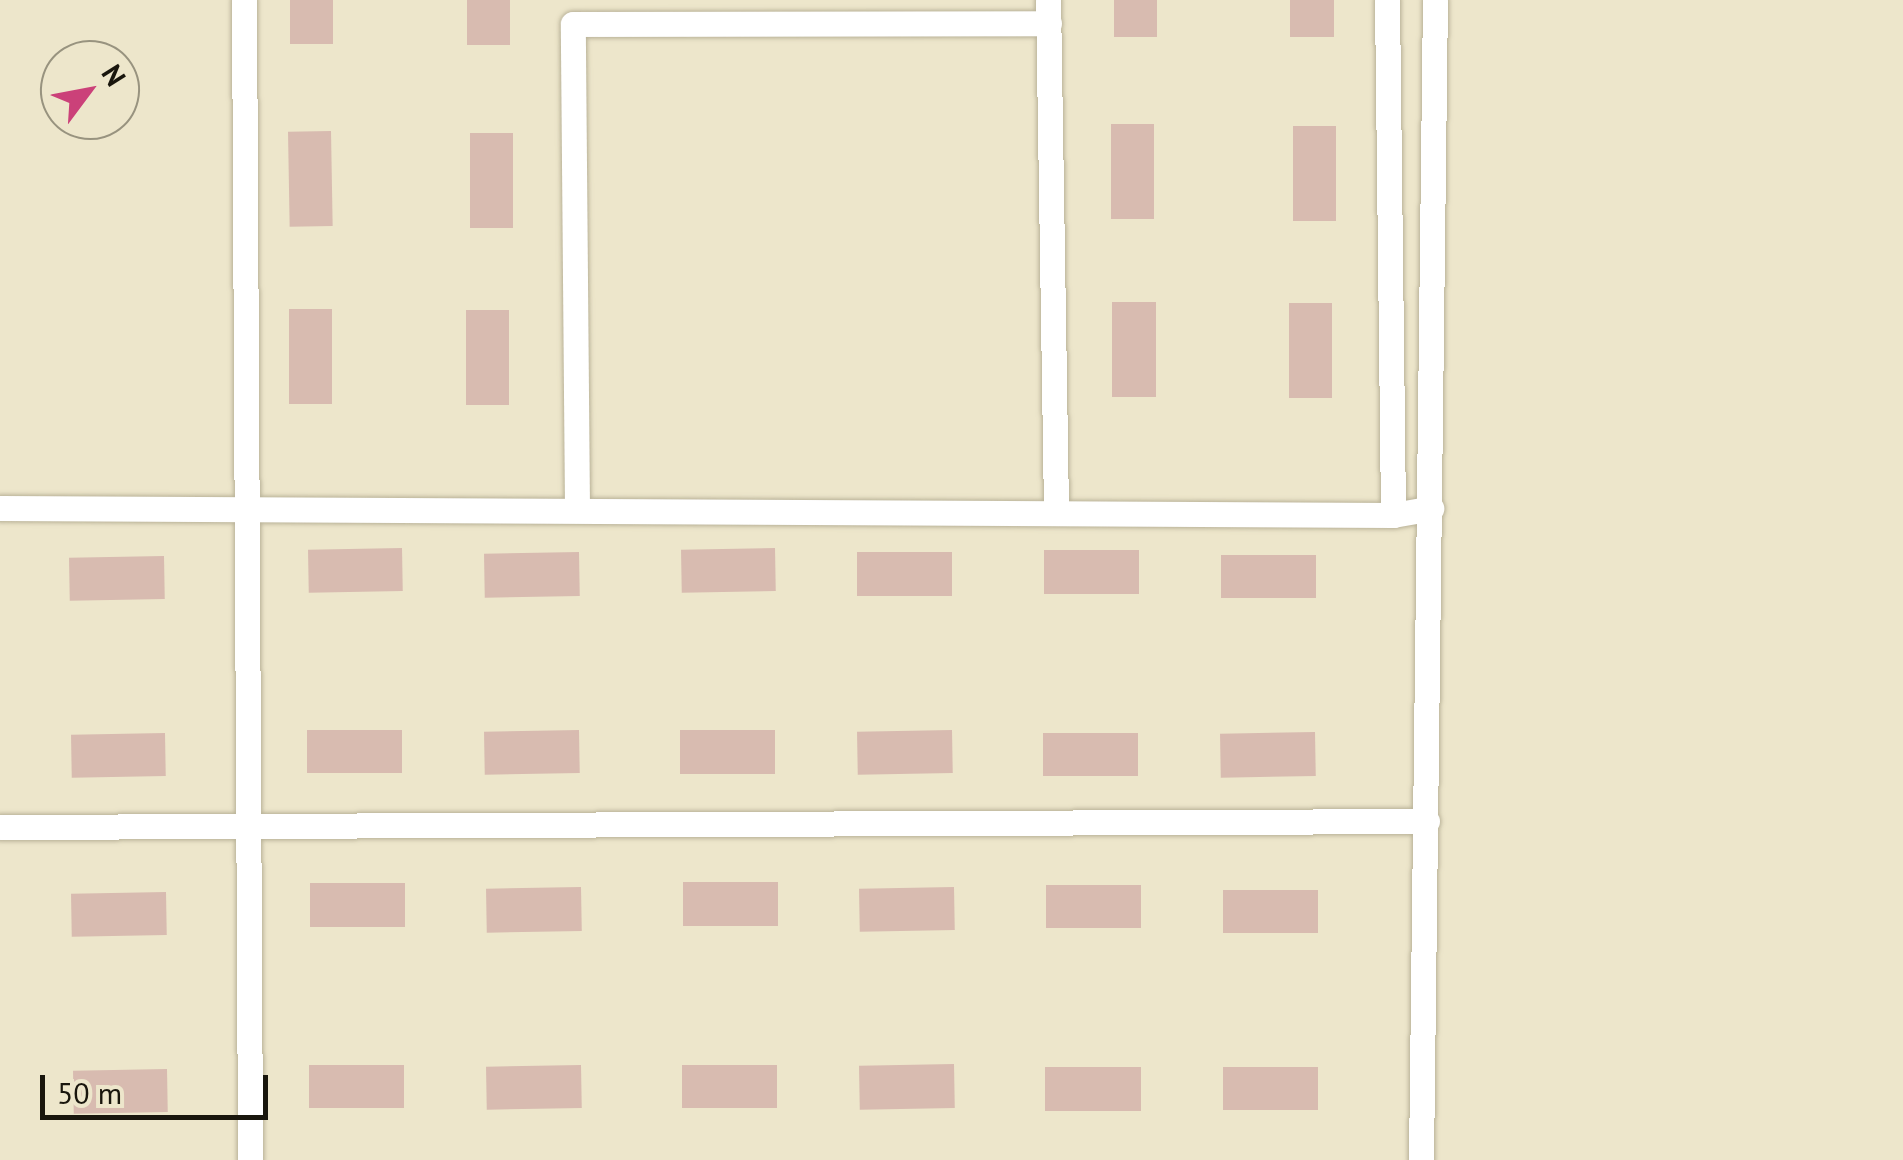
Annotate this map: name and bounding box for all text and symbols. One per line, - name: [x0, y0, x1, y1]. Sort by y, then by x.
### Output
- north arrow: [40, 40, 140, 140]
- text: N: [94, 57, 135, 93]
- scale bar: [45, 1055, 272, 1117]
- text: 50 m: [57, 1073, 122, 1112]

